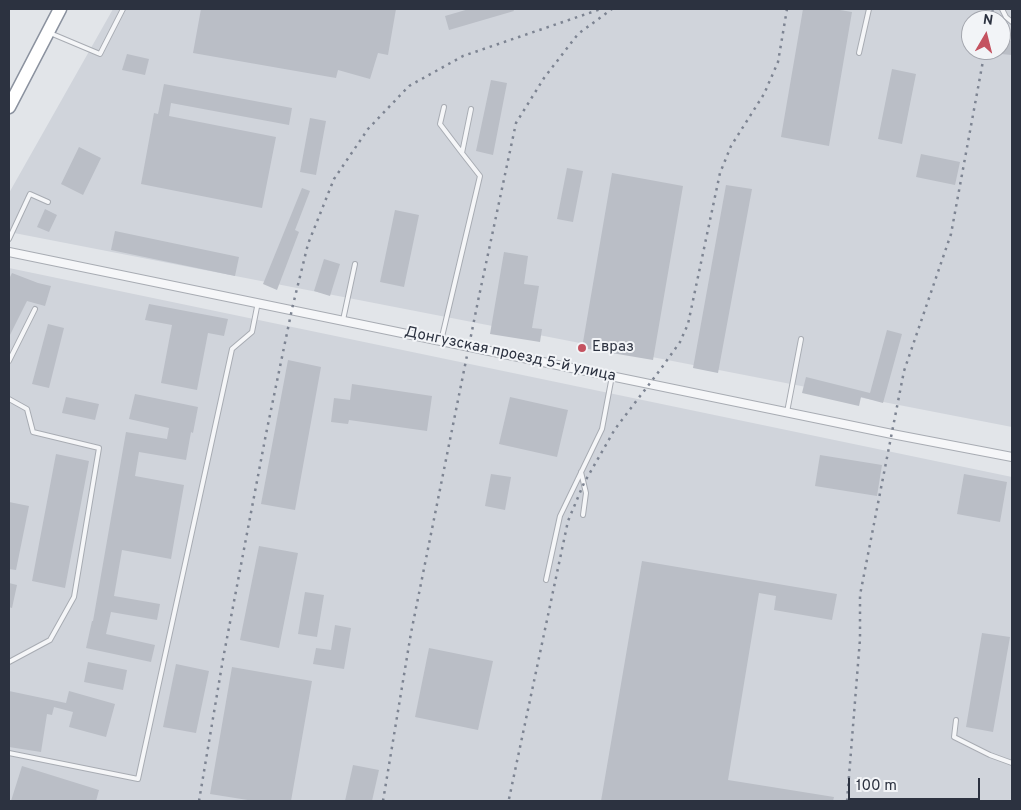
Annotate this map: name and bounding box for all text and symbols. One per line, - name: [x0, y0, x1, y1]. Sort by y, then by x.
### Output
- north arrow: [961, 10, 1011, 60]
- text: N: [982, 12, 994, 30]
- street label: Донгузская проезд 5-й улица: [403, 324, 617, 386]
- place label: Евраз: [592, 339, 634, 357]
- marker: Евраз: [576, 342, 588, 354]
- scale bar: [851, 768, 984, 800]
- text: 100 m: [856, 777, 897, 796]

